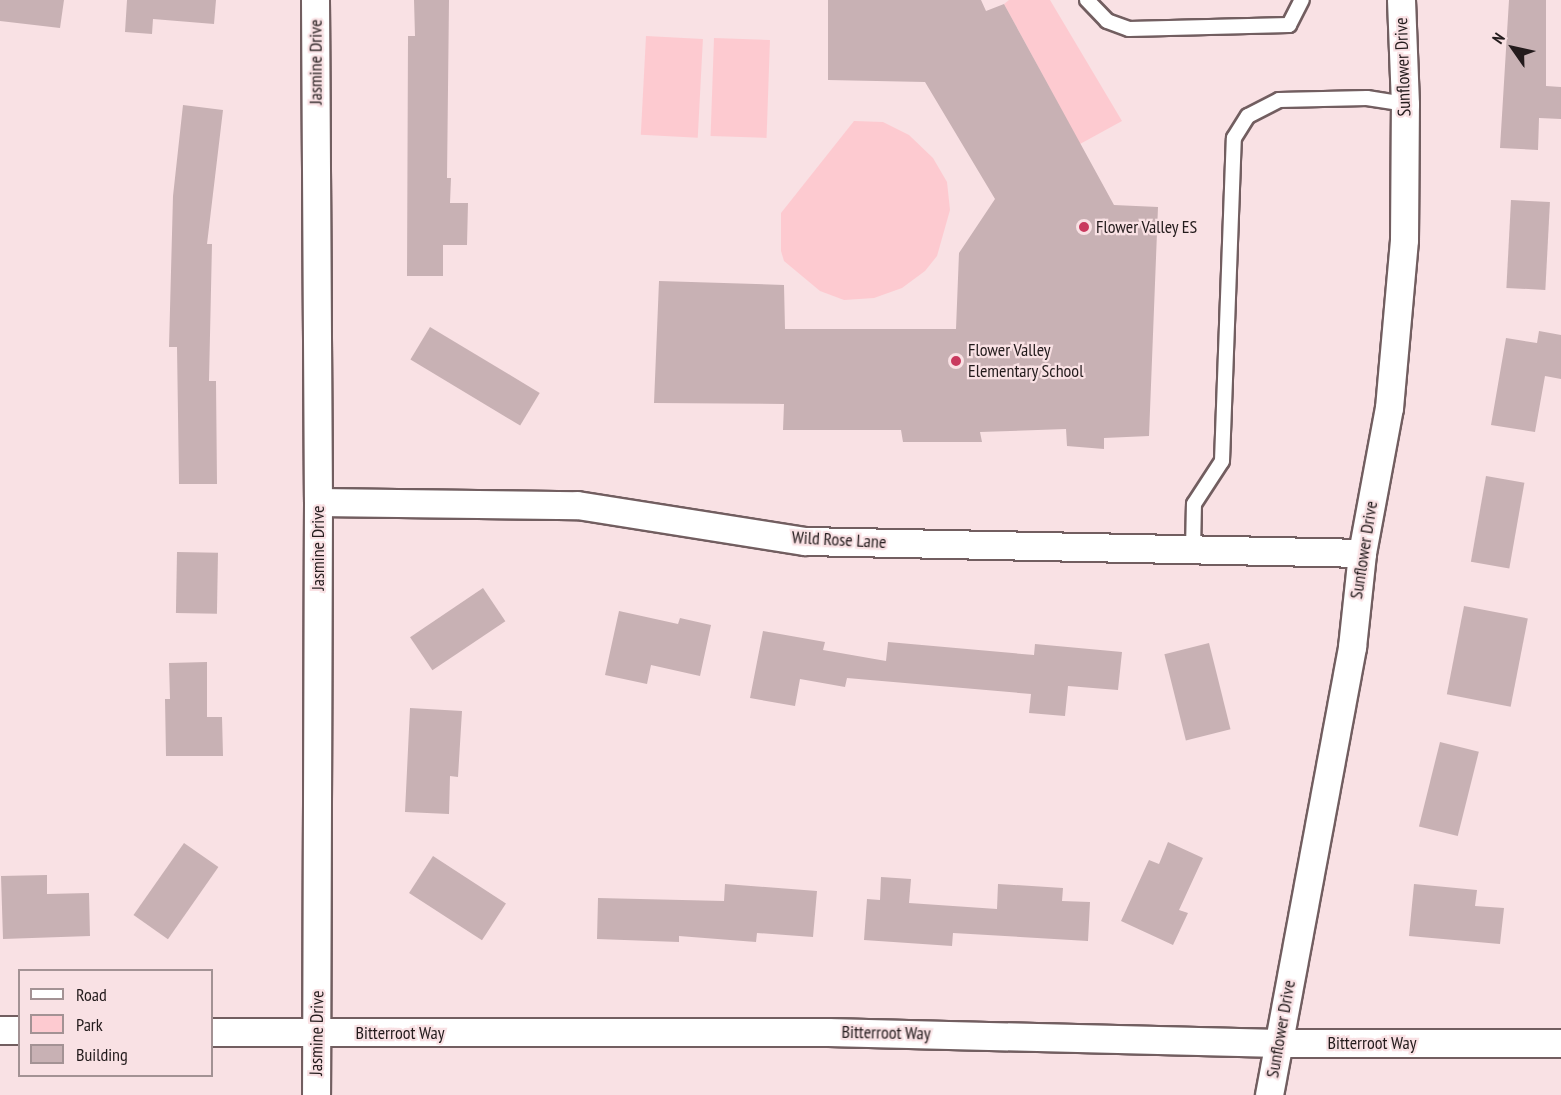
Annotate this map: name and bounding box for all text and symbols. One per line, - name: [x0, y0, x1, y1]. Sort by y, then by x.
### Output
- street label: Sunflower Drive: [1390, 17, 1416, 117]
- north arrow: [1483, 18, 1543, 78]
- street label: Jasmine Drive: [305, 19, 327, 105]
- text: N: [1487, 29, 1509, 47]
- place label: Flower Valley ES: [1096, 216, 1198, 238]
- marker: Flower Valley ES: [1077, 220, 1091, 234]
- place label: Flower Valley Elementary School: [968, 340, 1084, 382]
- marker: Flower Valley Elementary School: [949, 354, 963, 368]
- street label: Sunflower Drive: [1346, 500, 1382, 600]
- street label: Jasmine Drive: [307, 505, 329, 591]
- street label: Wild Rose Lane: [791, 527, 887, 553]
- legend: [18, 969, 213, 1077]
- street label: Sunflower Drive: [1262, 978, 1300, 1080]
- text: Road: [76, 983, 107, 1006]
- street label: Jasmine Drive: [305, 990, 329, 1076]
- text: Park: [76, 1013, 103, 1036]
- street label: Bitterroot Way: [841, 1021, 931, 1045]
- street label: Bitterroot Way: [355, 1022, 445, 1044]
- street label: Bitterroot Way: [1327, 1032, 1417, 1054]
- text: Building: [76, 1043, 128, 1066]

